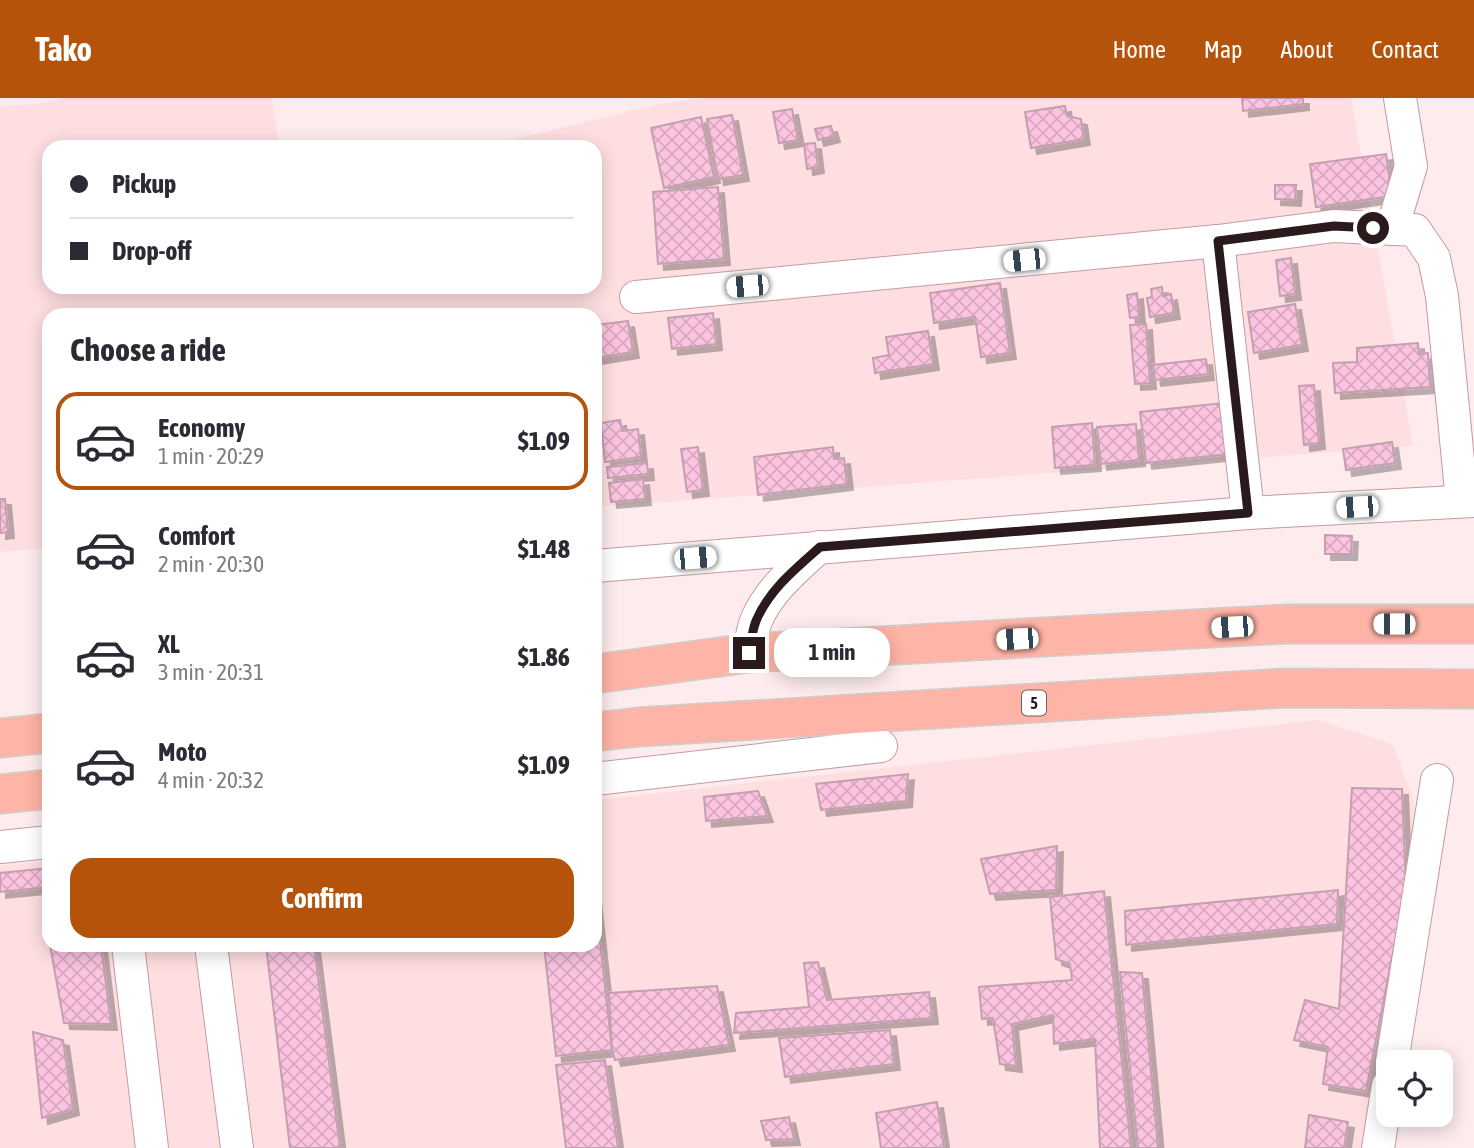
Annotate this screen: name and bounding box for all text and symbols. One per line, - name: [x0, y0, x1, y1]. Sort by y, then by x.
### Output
- text: Tako: [35, 30, 92, 68]
- text: Home: [1112, 36, 1166, 63]
- text: Map: [1204, 36, 1242, 63]
- text: About: [1280, 36, 1333, 63]
- text: Contact: [1371, 36, 1439, 63]
- text: Pickup: [112, 169, 176, 199]
- route start: [1357, 212, 1389, 244]
- text: Drop-off: [112, 236, 192, 266]
- car: [1003, 247, 1046, 273]
- car: [726, 274, 769, 298]
- text: Choose a ride: [70, 331, 226, 368]
- icon: car: [74, 410, 137, 473]
- text: Economy: [158, 413, 245, 443]
- text: $1.09: [518, 426, 570, 456]
- text: 1 min · 20:29: [158, 443, 264, 469]
- car: [1336, 495, 1379, 519]
- icon: car: [74, 518, 137, 581]
- text: Comfort: [158, 521, 235, 551]
- text: $1.48: [518, 534, 570, 564]
- car: [674, 546, 717, 570]
- text: 2 min · 20:30: [158, 551, 264, 577]
- car: [1374, 614, 1416, 635]
- car: [1211, 615, 1254, 639]
- icon: car: [74, 626, 137, 689]
- car: [996, 627, 1039, 651]
- callout: 1 min: [774, 628, 889, 678]
- text: XL: [158, 629, 180, 659]
- route end: [733, 637, 765, 669]
- text: 1 min: [809, 639, 855, 665]
- text: $1.86: [518, 642, 570, 672]
- text: 3 min · 20:31: [158, 659, 264, 685]
- road number: 5: [1022, 690, 1046, 716]
- icon: car: [74, 734, 137, 797]
- text: Moto: [158, 737, 207, 767]
- text: $1.09: [518, 750, 570, 780]
- text: 4 min · 20:32: [158, 767, 264, 793]
- button: Confirm: [70, 858, 574, 938]
- map controls: [1376, 1050, 1453, 1127]
- button: locate: [1376, 1050, 1453, 1127]

